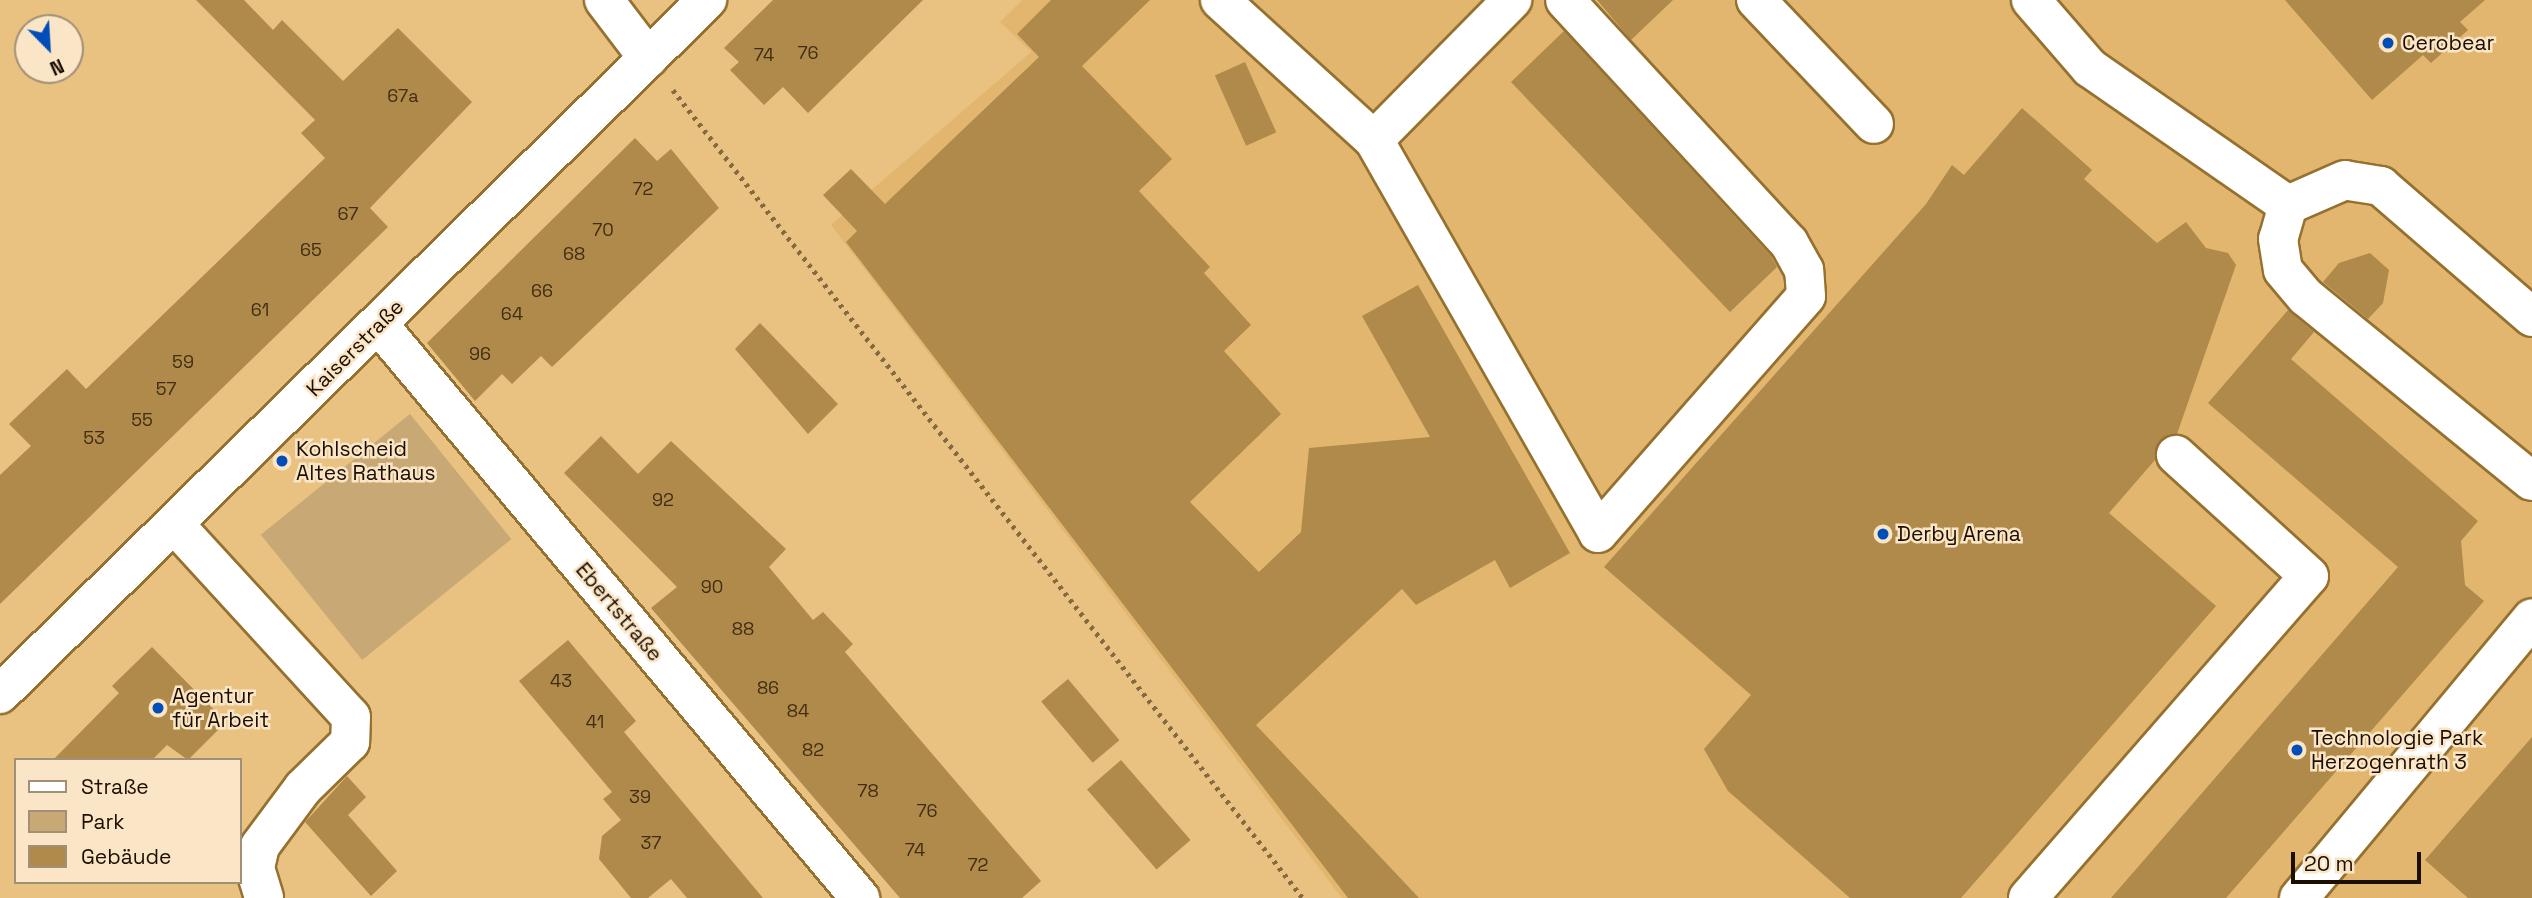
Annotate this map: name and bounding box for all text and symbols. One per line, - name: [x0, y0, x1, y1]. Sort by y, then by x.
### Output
- north arrow: [14, 14, 84, 84]
- place label: Cerobear: [2402, 30, 2494, 56]
- marker: Cerobear: [2380, 35, 2396, 51]
- house number: 76: [797, 42, 819, 64]
- house number: 74: [754, 44, 774, 66]
- text: N: [46, 53, 68, 81]
- house number: 67a: [387, 85, 419, 107]
- house number: 72: [633, 178, 653, 200]
- house number: 67: [338, 203, 358, 225]
- house number: 70: [592, 219, 614, 241]
- house number: 65: [300, 239, 322, 261]
- house number: 68: [563, 243, 585, 265]
- house number: 66: [531, 280, 553, 302]
- street label: Kaiserstraße: [301, 294, 409, 402]
- house number: 61: [251, 299, 269, 321]
- house number: 64: [501, 303, 523, 325]
- house number: 96: [469, 343, 491, 365]
- house number: 59: [172, 351, 194, 373]
- house number: 57: [156, 378, 176, 400]
- house number: 55: [131, 409, 153, 431]
- house number: 53: [83, 427, 105, 449]
- place label: Kohlscheid Altes Rathaus: [296, 436, 435, 486]
- marker: Kohlscheid Altes Rathaus: [274, 453, 290, 469]
- house number: 92: [652, 489, 674, 511]
- place label: Derby Arena: [1897, 521, 2021, 547]
- marker: Derby Arena: [1875, 526, 1891, 542]
- street label: Ebertstraße: [570, 558, 668, 666]
- house number: 90: [701, 576, 723, 598]
- house number: 88: [732, 618, 754, 640]
- house number: 43: [550, 670, 572, 692]
- house number: 86: [757, 677, 779, 699]
- place label: Agentur für Arbeit: [172, 683, 269, 733]
- marker: Agentur für Arbeit: [150, 700, 166, 716]
- house number: 84: [787, 700, 809, 722]
- house number: 41: [586, 711, 604, 733]
- place label: Technologie Park Herzogenrath 3: [2311, 725, 2483, 775]
- house number: 82: [802, 739, 824, 761]
- marker: Technologie Park Herzogenrath 3: [2289, 742, 2305, 758]
- legend: [14, 758, 242, 884]
- text: Straße: [81, 773, 149, 800]
- house number: 78: [857, 780, 879, 802]
- house number: 39: [629, 786, 651, 808]
- house number: 76: [916, 800, 938, 822]
- text: Park: [81, 808, 125, 835]
- house number: 37: [640, 832, 662, 854]
- scale bar: [2294, 838, 2424, 882]
- house number: 74: [905, 839, 925, 861]
- text: Gebäude: [81, 843, 171, 870]
- text: 20 m: [2304, 850, 2354, 877]
- house number: 72: [968, 854, 988, 876]

